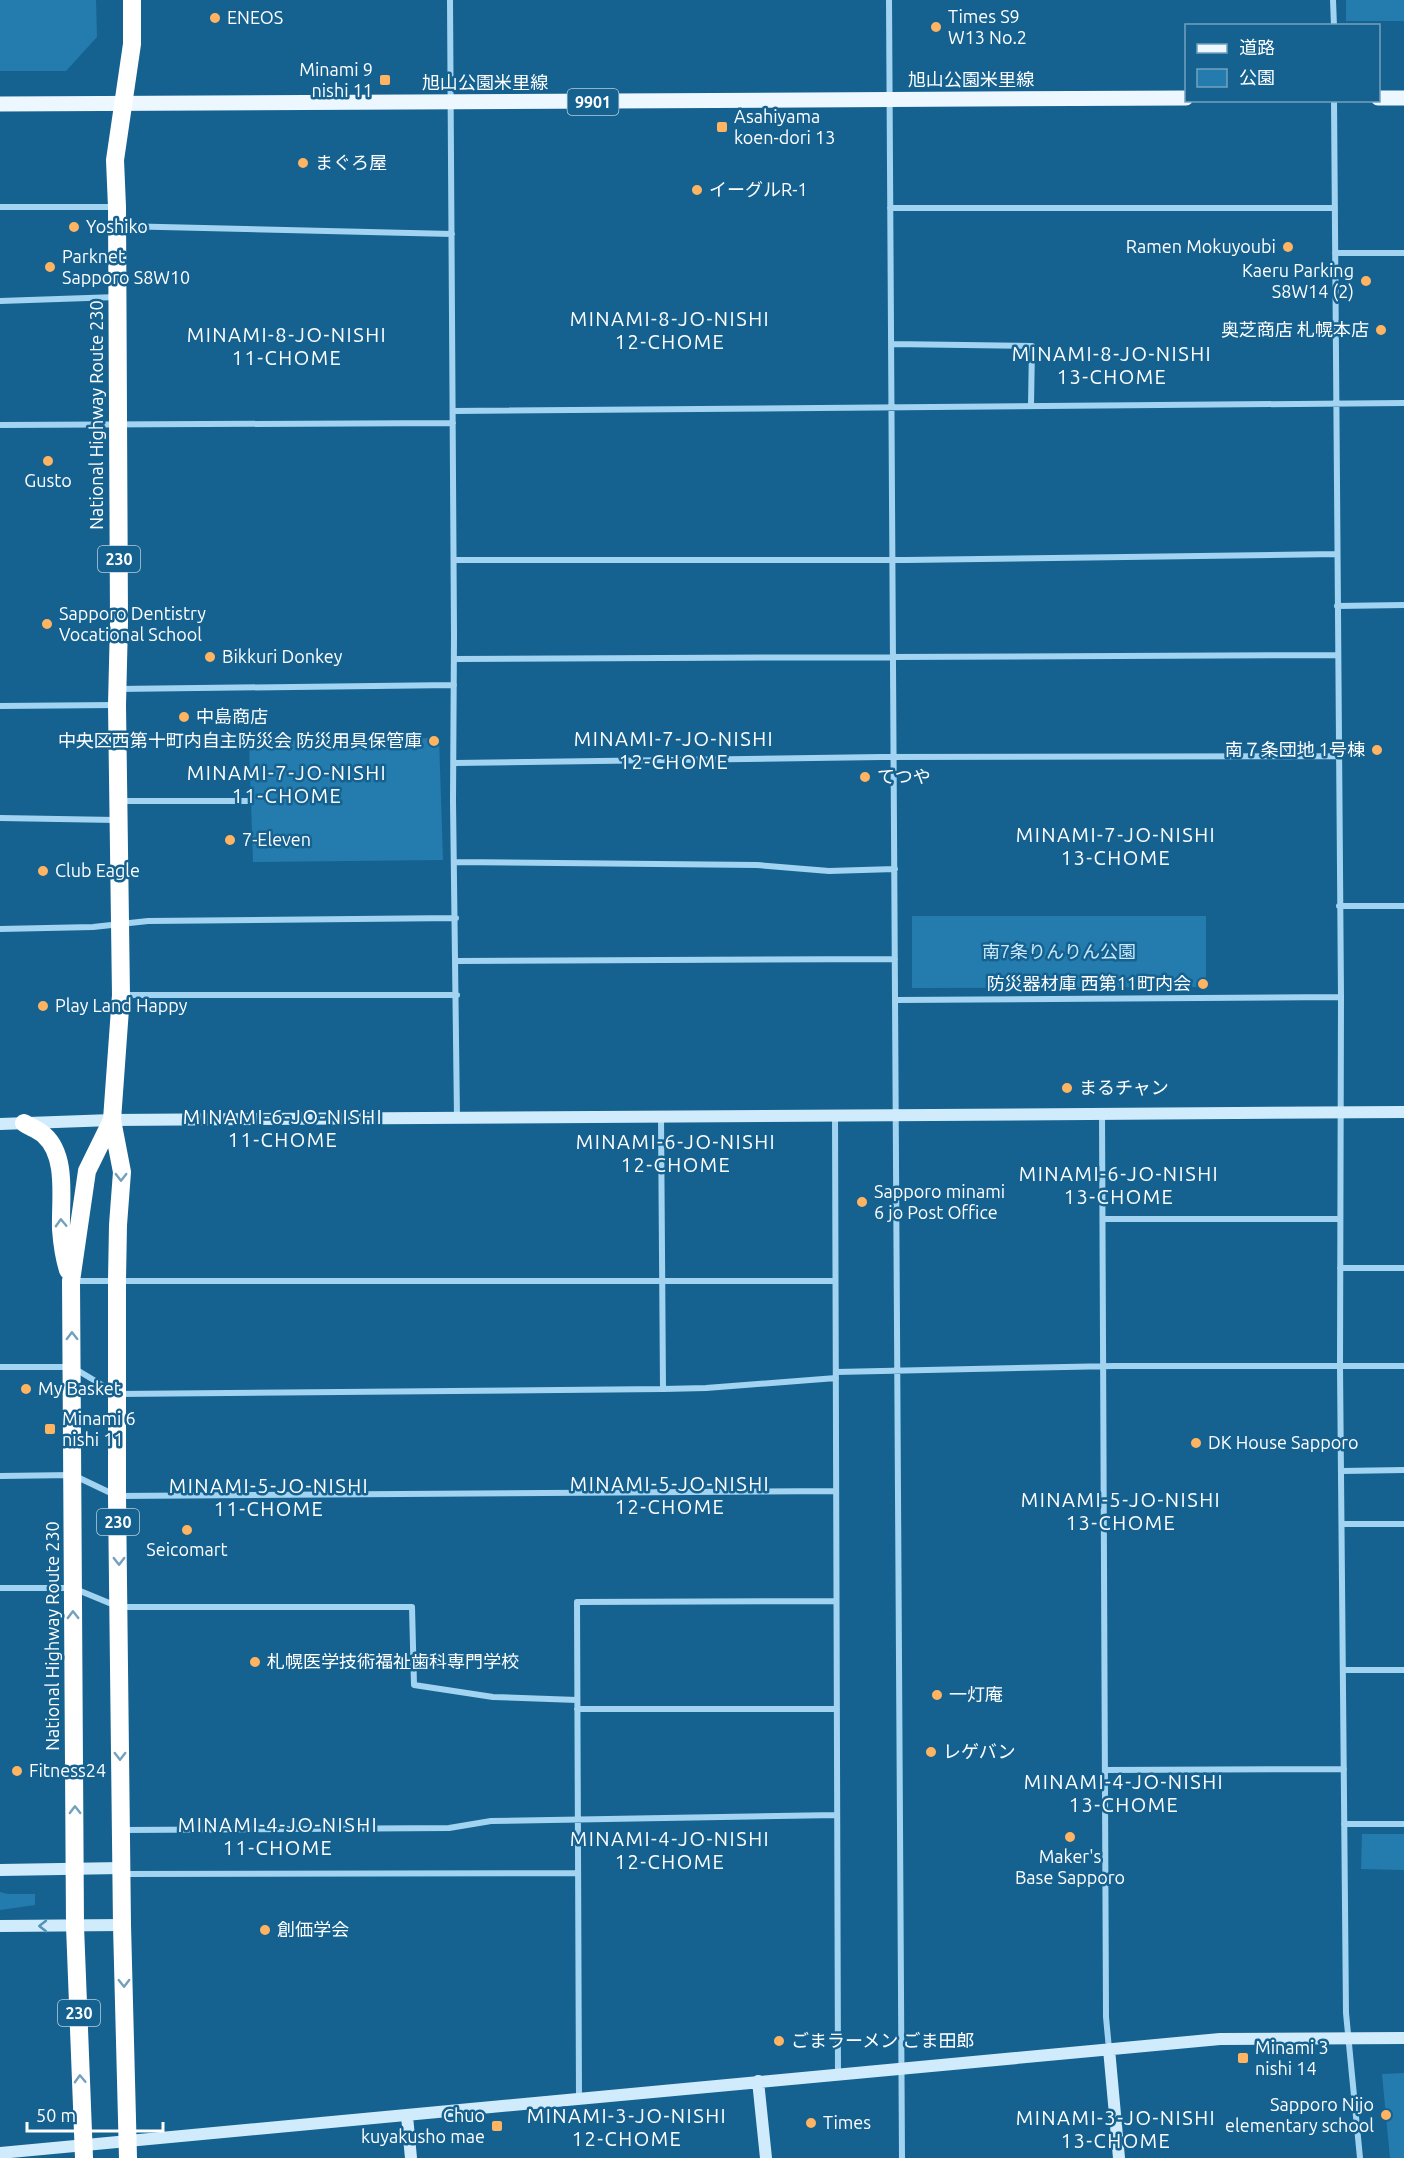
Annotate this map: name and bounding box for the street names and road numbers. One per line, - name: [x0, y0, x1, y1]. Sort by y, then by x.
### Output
- street label: 旭山公園米里線: [908, 69, 1034, 89]
- street label: 旭山公園米里線: [422, 72, 548, 92]
- road number: 9901: [568, 89, 618, 115]
- street label: National Highway Route 230: [86, 300, 106, 530]
- road number: 230: [98, 546, 140, 572]
- road number: 230: [97, 1509, 139, 1535]
- street label: National Highway Route 230: [42, 1521, 62, 1751]
- road number: 230: [58, 2000, 100, 2026]

